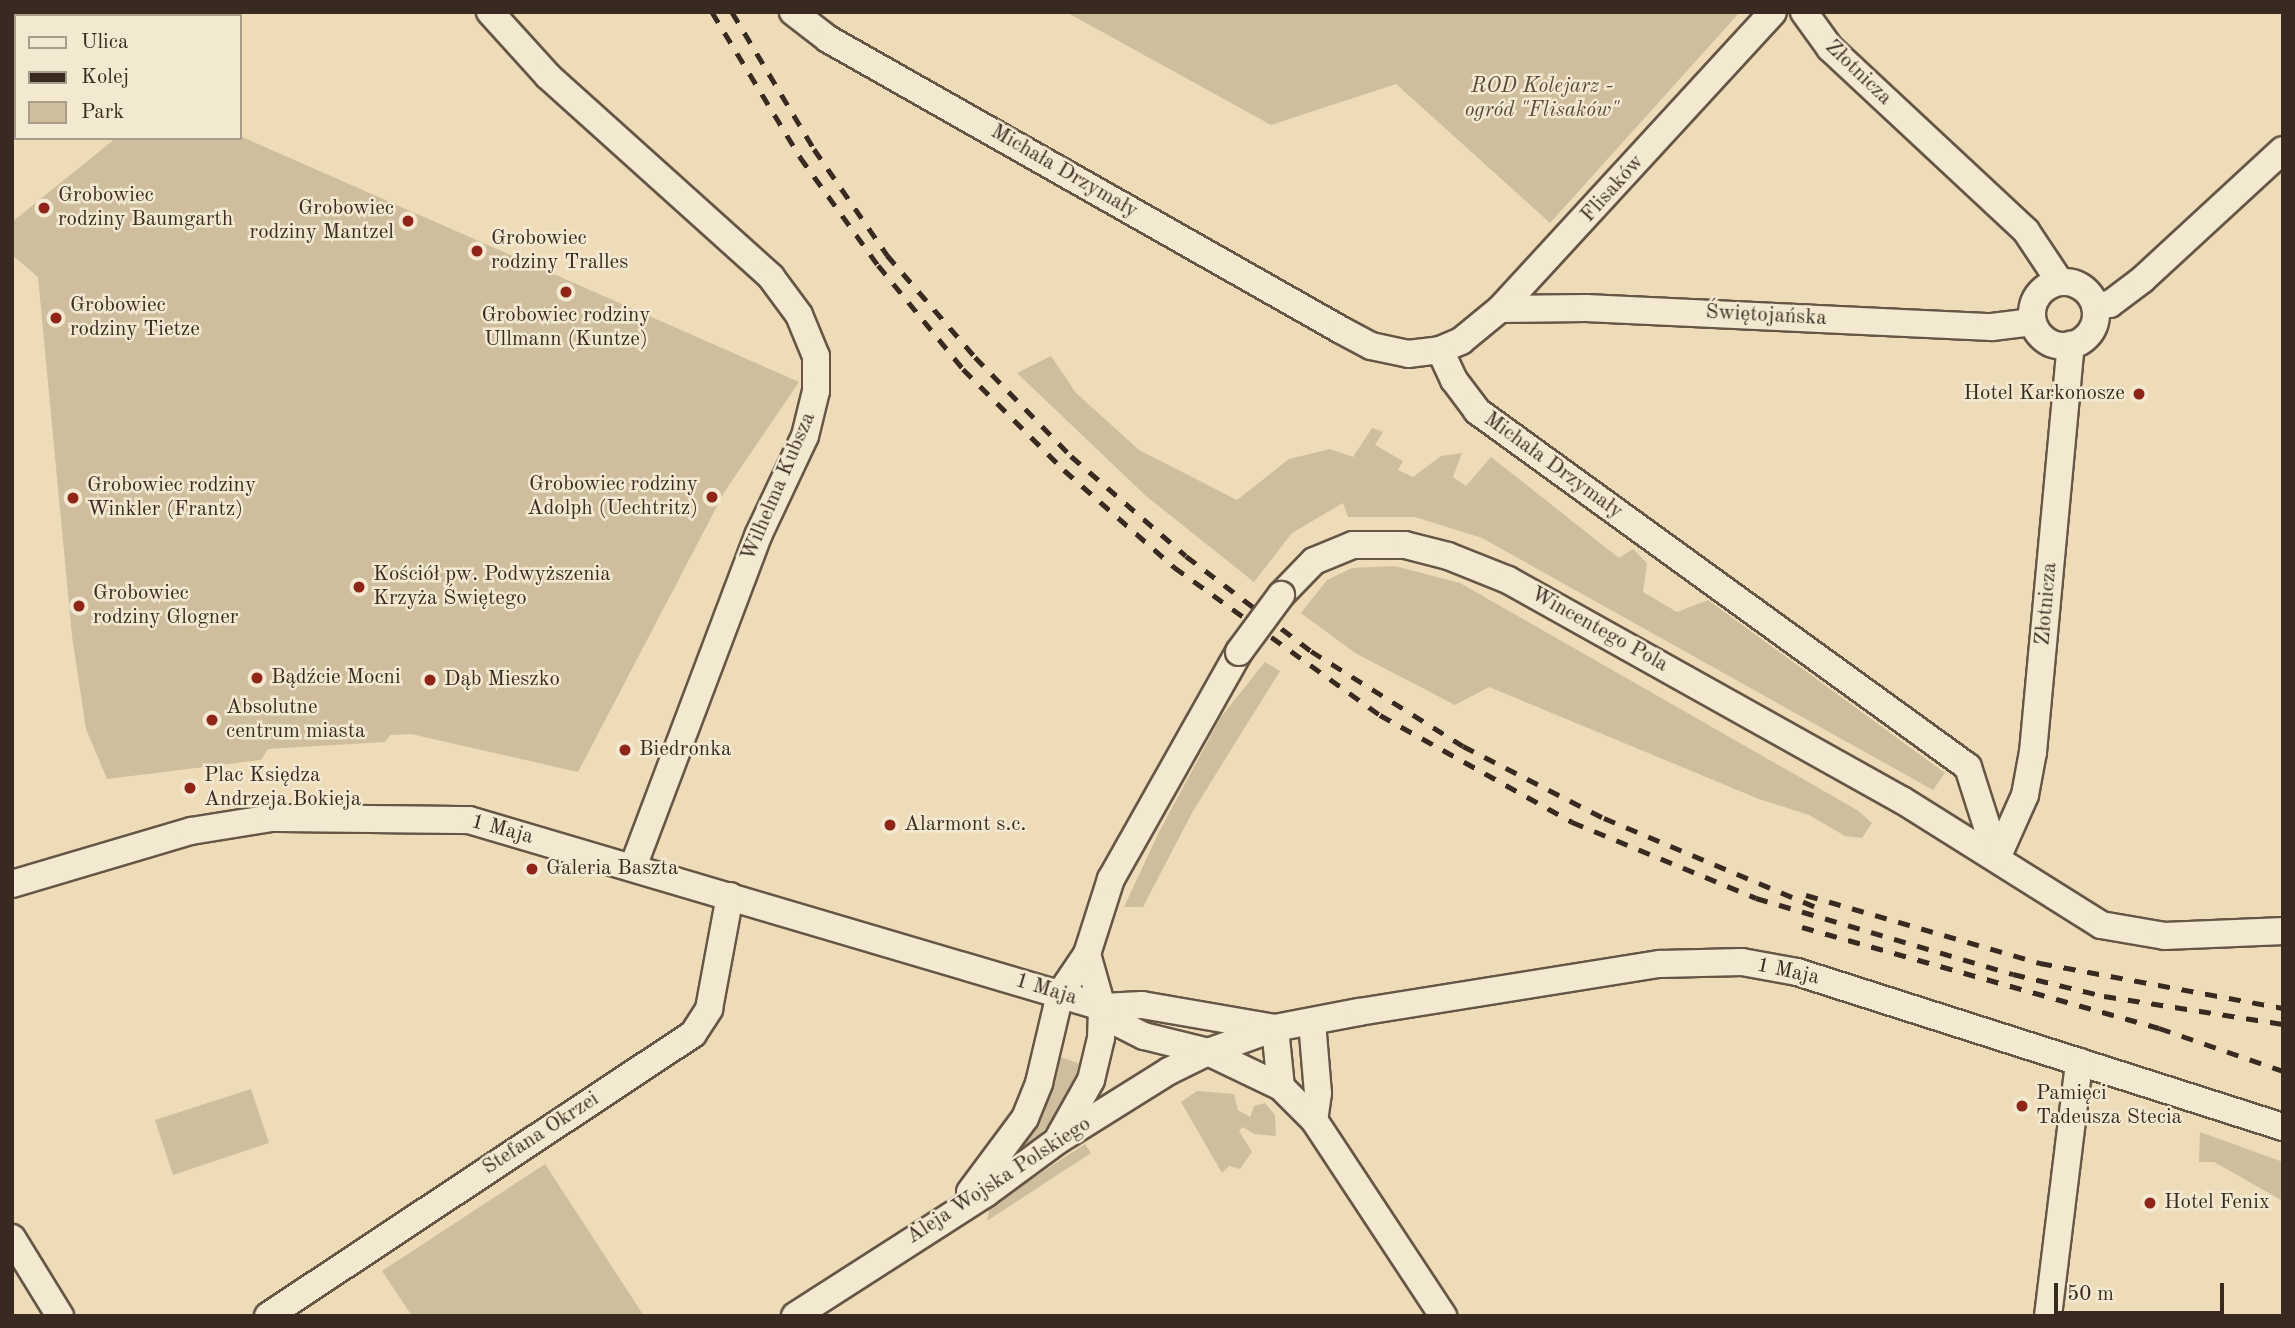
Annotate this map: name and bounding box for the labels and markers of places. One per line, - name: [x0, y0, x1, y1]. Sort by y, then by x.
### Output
- place label: Grobowiec rodziny Baumgarth: [58, 183, 233, 233]
- place label: Grobowiec rodziny Mantzel: [250, 196, 394, 246]
- marker: Grobowiec rodziny Baumgarth: [36, 200, 52, 216]
- marker: Grobowiec rodziny Mantzel: [400, 213, 416, 229]
- place label: Grobowiec rodziny Tralles: [491, 226, 628, 276]
- marker: Grobowiec rodziny Tralles: [469, 243, 485, 259]
- marker: Grobowiec rodziny Ullmann (Kuntze): [558, 284, 574, 300]
- place label: Grobowiec rodziny Tietze: [70, 293, 200, 343]
- place label: Grobowiec rodziny Ullmann (Kuntze): [481, 303, 651, 353]
- marker: Grobowiec rodziny Tietze: [48, 310, 64, 326]
- place label: Hotel Karkonosze: [1964, 381, 2125, 407]
- marker: Hotel Karkonosze: [2131, 386, 2147, 402]
- place label: Grobowiec rodziny Adolph (Uechtritz): [527, 472, 698, 522]
- place label: Grobowiec rodziny Winkler (Frantz): [87, 473, 256, 523]
- marker: Grobowiec rodziny Adolph (Uechtritz): [704, 489, 720, 505]
- marker: Grobowiec rodziny Winkler (Frantz): [65, 490, 81, 506]
- place label: Kościół pw. Podwyższenia Krzyża Świętego: [373, 562, 611, 612]
- marker: Kościół pw. Podwyższenia Krzyża Świętego: [351, 579, 367, 595]
- place label: Grobowiec rodziny Glogner: [93, 581, 238, 631]
- marker: Grobowiec rodziny Glogner: [71, 598, 87, 614]
- place label: Bądźcie Mocni: [271, 665, 401, 691]
- place label: Dąb Mieszko: [444, 667, 560, 693]
- marker: Bądźcie Mocni: [249, 670, 265, 686]
- marker: Dąb Mieszko: [422, 672, 438, 688]
- place label: Absolutne centrum miasta: [226, 695, 365, 745]
- marker: Absolutne centrum miasta: [204, 712, 220, 728]
- place label: Biedronka: [639, 737, 731, 763]
- marker: Biedronka: [617, 742, 633, 758]
- place label: Plac Księdza Andrzeja Bokieja: [204, 763, 361, 813]
- marker: Plac Księdza Andrzeja Bokieja: [182, 780, 198, 796]
- place label: Alarmont s.c.: [904, 812, 1026, 838]
- marker: Alarmont s.c.: [882, 817, 898, 833]
- place label: Galeria Baszta: [546, 856, 678, 882]
- marker: Galeria Baszta: [524, 861, 540, 877]
- place label: Pamięci Tadeusza Stecia: [2036, 1081, 2182, 1131]
- marker: Pamięci Tadeusza Stecia: [2014, 1098, 2030, 1114]
- place label: Hotel Fenix: [2164, 1190, 2270, 1216]
- marker: Hotel Fenix: [2142, 1195, 2158, 1211]

